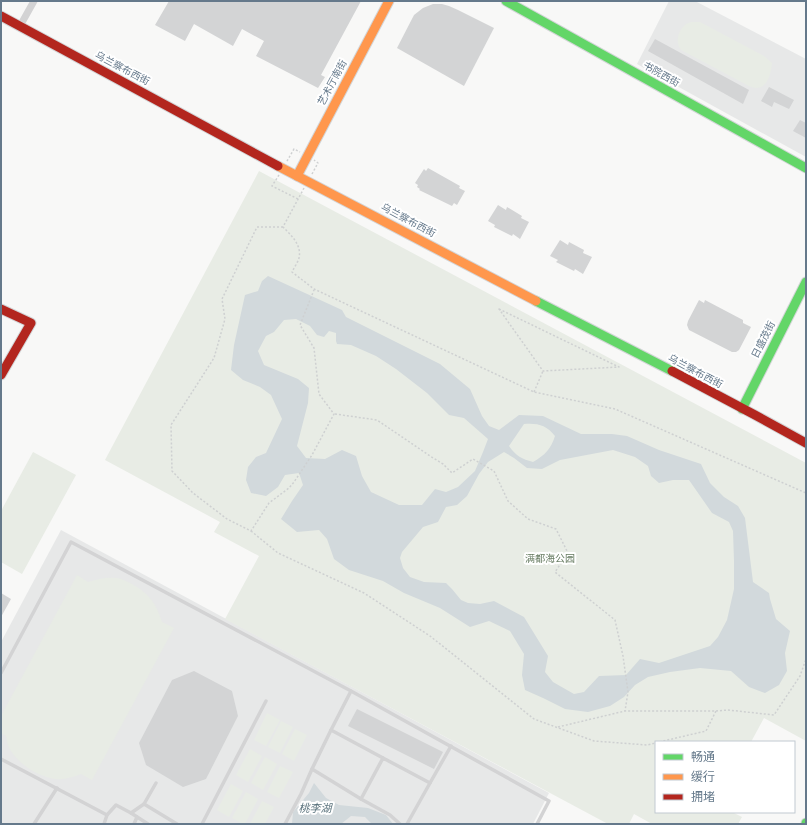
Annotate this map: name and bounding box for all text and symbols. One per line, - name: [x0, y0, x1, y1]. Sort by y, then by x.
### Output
- street label: 乌兰察布西街: [92, 49, 152, 89]
- street label: 艺术厅南街: [316, 58, 350, 108]
- street label: 书院西街: [640, 60, 682, 90]
- street label: 乌兰察布西街: [378, 201, 438, 241]
- street label: 日盛茂街: [749, 319, 779, 361]
- street label: 乌兰察布西街: [665, 352, 725, 392]
- park label: 满都海公园: [525, 553, 575, 566]
- legend: [655, 741, 795, 813]
- text: 畅通: [691, 750, 715, 766]
- text: 缓行: [691, 770, 715, 786]
- text: 拥堵: [691, 790, 715, 806]
- water label: 桃李湖: [299, 802, 333, 816]

